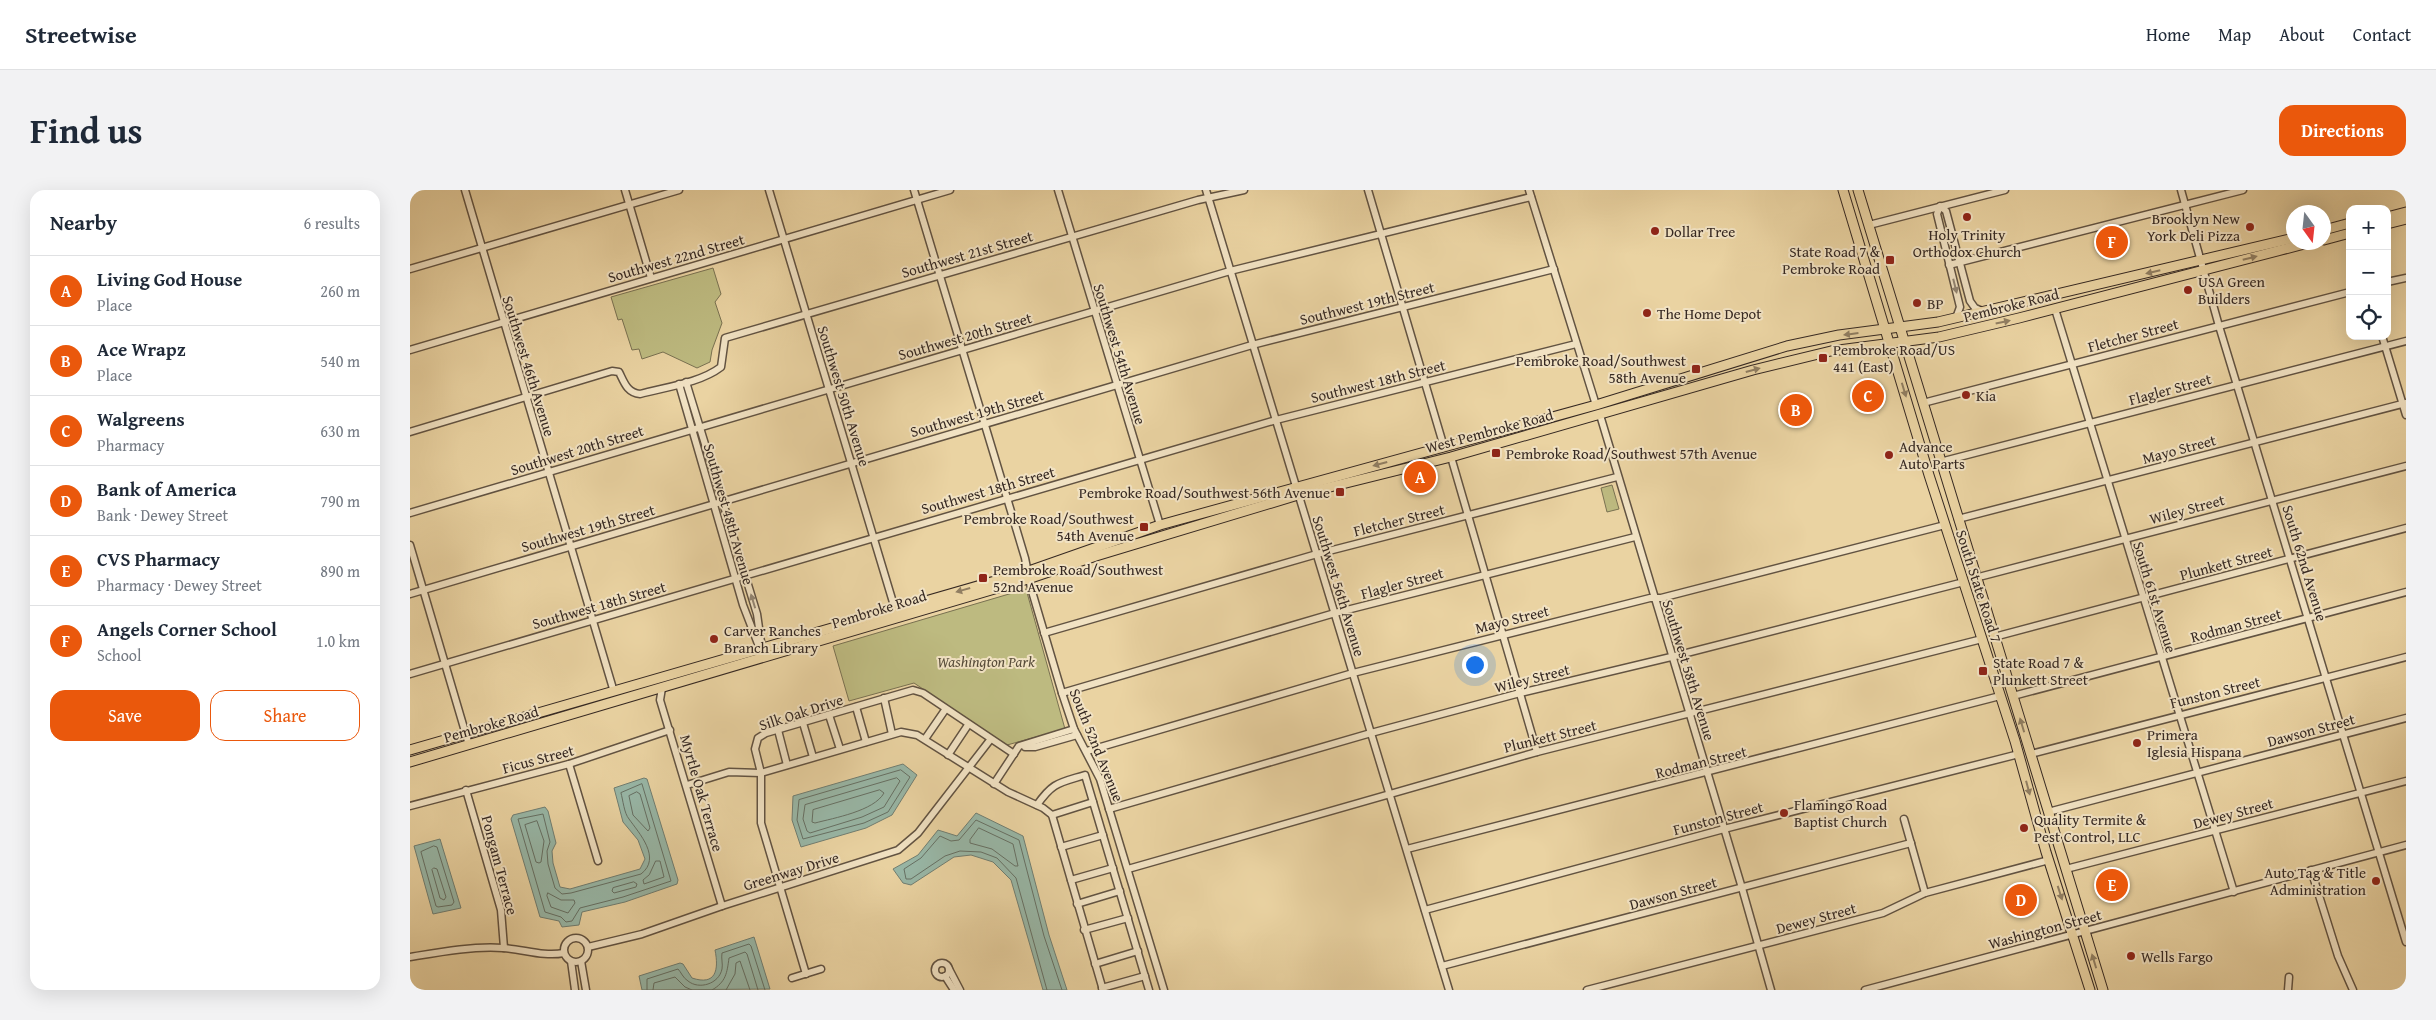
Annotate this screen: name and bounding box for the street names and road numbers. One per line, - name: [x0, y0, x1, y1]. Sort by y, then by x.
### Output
- street label: Southwest 21st Street: [899, 225, 1036, 283]
- street label: Southwest 22nd Street: [605, 228, 747, 288]
- street label: Southwest 19th Street: [1297, 276, 1437, 330]
- street label: Southwest 54th Avenue: [1089, 281, 1151, 427]
- street label: Pembroke Road: [1961, 283, 2061, 327]
- street label: Southwest 46th Avenue: [498, 293, 560, 439]
- street label: Southwest 20th Street: [896, 307, 1035, 365]
- street label: Fletcher Street: [2085, 313, 2181, 357]
- street label: Southwest 50th Avenue: [813, 323, 875, 469]
- street label: Southwest 18th Street: [1308, 354, 1448, 408]
- street label: Flagler Street: [2126, 368, 2214, 410]
- street label: Southwest 19th Street: [908, 384, 1047, 442]
- street label: West Pembroke Road: [1423, 404, 1555, 458]
- street label: Southwest 20th Street: [508, 420, 647, 480]
- street label: Mayo Street: [2140, 429, 2219, 469]
- street label: Southwest 48th Avenue: [699, 441, 759, 587]
- street label: Southwest 18th Street: [919, 461, 1058, 519]
- street label: Wiley Street: [2147, 489, 2228, 529]
- street label: Fletcher Street: [1351, 498, 1447, 541]
- street label: Southwest 19th Street: [519, 499, 658, 557]
- street label: South 62nd Avenue: [2277, 502, 2333, 624]
- street label: Southwest 56th Avenue: [1308, 513, 1370, 659]
- street label: South State Road 7: [1951, 527, 2007, 645]
- street label: South 61st Avenue: [2128, 539, 2182, 655]
- street label: Plunkett Street: [2177, 540, 2275, 585]
- street label: Flagler Street: [1358, 562, 1446, 604]
- street label: Southwest 18th Street: [530, 576, 669, 634]
- street label: Pembroke Road: [829, 585, 929, 633]
- street label: Southwest 58th Avenue: [1658, 597, 1720, 743]
- street label: Mayo Street: [1473, 600, 1552, 638]
- street label: Rodman Street: [2188, 603, 2284, 647]
- street label: Wiley Street: [1492, 658, 1573, 697]
- street label: Funston Street: [2168, 670, 2263, 713]
- street label: South 52nd Avenue: [1065, 685, 1129, 805]
- street label: Silk Oak Drive: [756, 689, 846, 735]
- street label: Pembroke Road: [441, 700, 541, 748]
- street label: Dawson Street: [2265, 708, 2358, 752]
- street label: Plunkett Street: [1501, 714, 1599, 758]
- street label: Myrtle Oak Terrace: [675, 732, 729, 854]
- street label: Ficus Street: [500, 739, 577, 779]
- street label: Rodman Street: [1653, 740, 1749, 783]
- street label: Dewey Street: [2191, 792, 2276, 834]
- street label: Funston Street: [1671, 796, 1766, 840]
- street label: Pongam Terrace: [477, 813, 523, 917]
- street label: Greenway Drive: [740, 846, 842, 896]
- street label: Dawson Street: [1627, 871, 1720, 915]
- street label: Dewey Street: [1774, 897, 1859, 939]
- street label: Washington Street: [1986, 904, 2105, 954]

